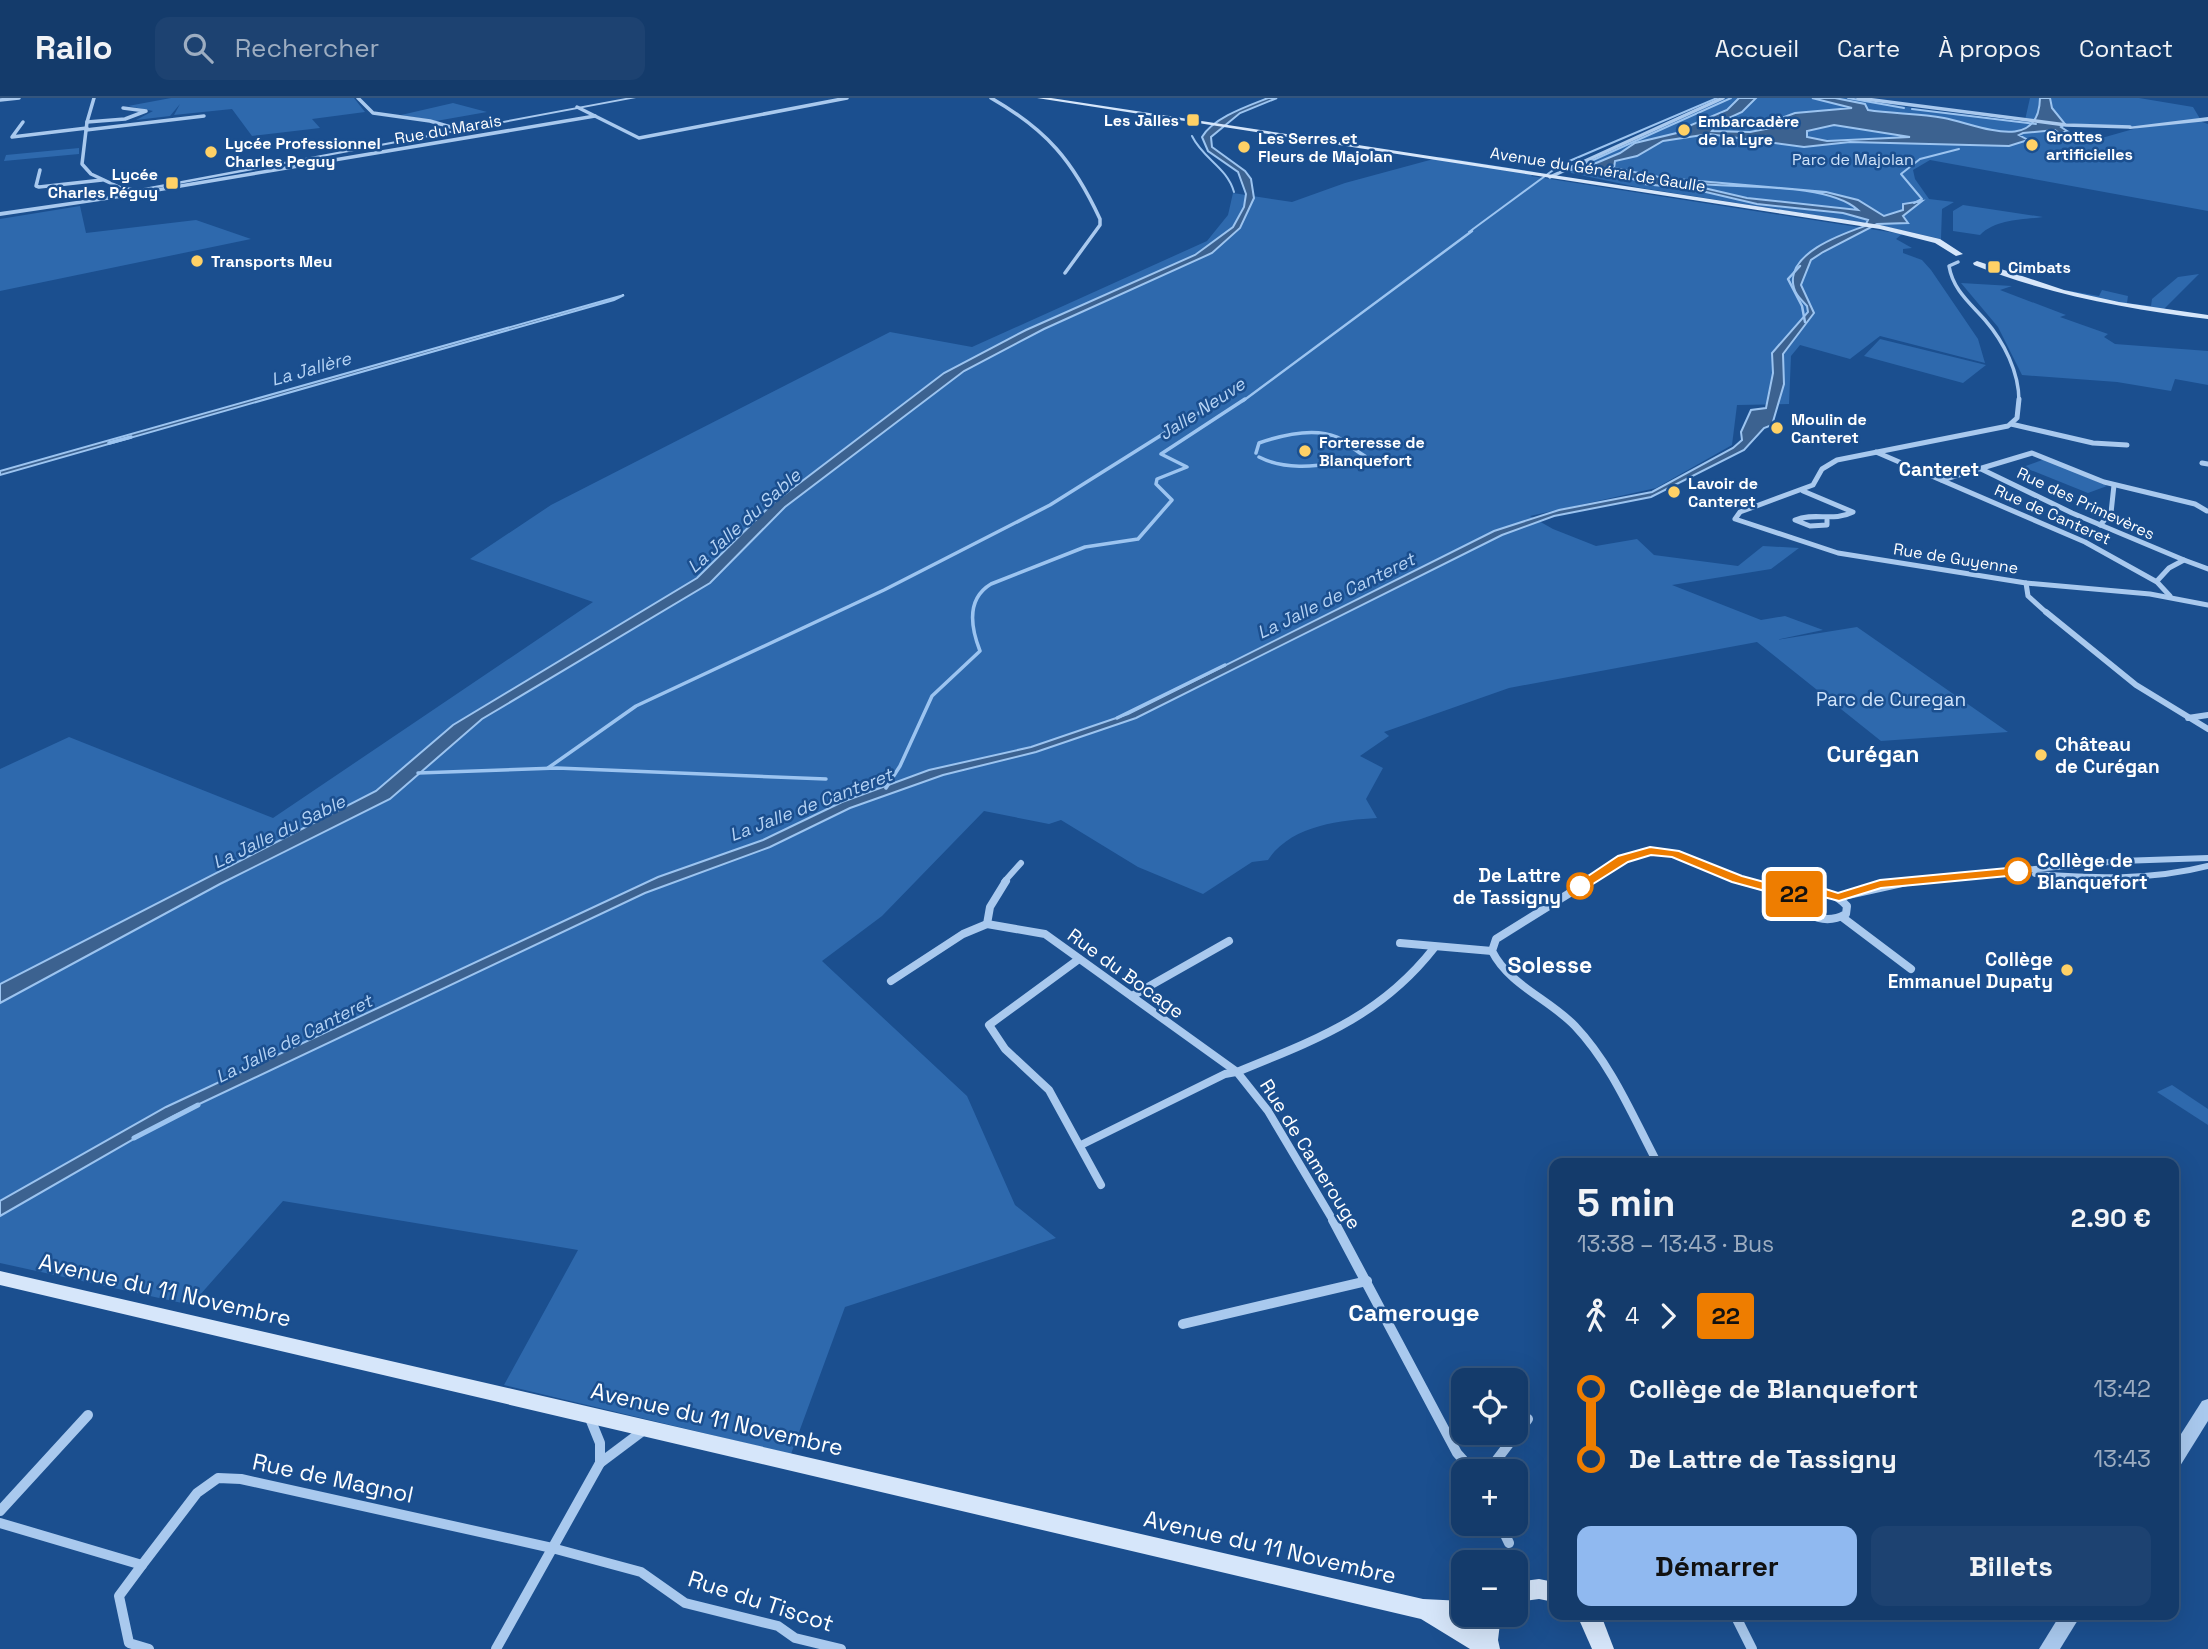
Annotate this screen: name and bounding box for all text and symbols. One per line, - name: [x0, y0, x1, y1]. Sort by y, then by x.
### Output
- search box: [155, 17, 645, 80]
- text: Railo: [35, 27, 113, 69]
- icon: search: [179, 29, 217, 67]
- text: Rechercher: [235, 31, 379, 65]
- text: Accueil: [1715, 33, 1799, 64]
- text: Carte: [1837, 33, 1900, 64]
- text: À propos: [1938, 33, 2041, 64]
- text: Contact: [2079, 33, 2173, 64]
- street label: Rue du Marais: [393, 110, 503, 149]
- place label: Les Jalles: [1104, 110, 1179, 131]
- place label: Embarcadère de la Lyre: [1698, 111, 1799, 150]
- marker: Les Jalles: [1185, 112, 1201, 128]
- marker: Embarcadère de la Lyre: [1676, 122, 1692, 138]
- place label: Grottes artificielles: [2046, 126, 2133, 165]
- place label: Les Serres et Fleurs de Majolan: [1258, 128, 1393, 167]
- place label: Lycée Professionnel Charles Peguy: [225, 133, 381, 172]
- marker: Grottes artificielles: [2024, 137, 2040, 153]
- marker: Les Serres et Fleurs de Majolan: [1236, 139, 1252, 155]
- street label: Avenue du Général de Gaulle: [1489, 142, 1707, 197]
- marker: Lycée Professionnel Charles Peguy: [203, 144, 219, 160]
- park label: Parc de Majolan: [1792, 149, 1914, 170]
- place label: Lycée Charles Péguy: [48, 164, 158, 203]
- marker: Lycée Charles Péguy: [164, 175, 180, 191]
- place label: Transports Meu: [211, 251, 332, 272]
- marker: Transports Meu: [189, 253, 205, 269]
- place label: Cimbats: [2008, 257, 2071, 278]
- marker: Cimbats: [1986, 259, 2002, 275]
- water label: La Jallère: [268, 346, 355, 391]
- water label: Jalle Neuve: [1154, 371, 1250, 445]
- place label: Moulin de Canteret: [1791, 409, 1867, 448]
- marker: Moulin de Canteret: [1769, 420, 1785, 436]
- place label: Forteresse de Blanquefort: [1319, 432, 1425, 471]
- marker: Forteresse de Blanquefort: [1297, 443, 1313, 459]
- district label: Canteret: [1899, 457, 1979, 482]
- street label: Rue des Primevères: [2014, 462, 2158, 545]
- water label: La Jalle du Sable: [682, 463, 806, 578]
- place label: Lavoir de Canteret: [1688, 473, 1758, 512]
- street label: Rue de Canteret: [1991, 479, 2114, 550]
- marker: Lavoir de Canteret: [1666, 484, 1682, 500]
- street label: Rue de Guyenne: [1892, 538, 2020, 579]
- water label: La Jalle de Canteret: [1253, 547, 1420, 644]
- park label: Parc de Curegan: [1816, 687, 1966, 712]
- place label: Château de Curégan: [2055, 732, 2160, 779]
- district label: Curégan: [1826, 739, 1920, 769]
- marker: Château de Curégan: [2033, 747, 2049, 763]
- water label: La Jalle de Canteret: [726, 762, 897, 846]
- water label: La Jalle du Sable: [209, 789, 350, 874]
- place label: Collège de Blanquefort: [2037, 848, 2148, 895]
- marker: Collège de Blanquefort: [2005, 858, 2031, 884]
- place label: De Lattre de Tassigny: [1453, 863, 1561, 910]
- line badge: 22: [1762, 871, 1826, 917]
- marker: De Lattre de Tassigny: [1567, 873, 1593, 899]
- text: 22: [1780, 878, 1808, 909]
- street label: Rue du Bocage: [1062, 923, 1189, 1024]
- place label: Collège Emmanuel Dupaty: [1888, 947, 2053, 994]
- district label: Solesse: [1508, 950, 1592, 980]
- marker: Collège Emmanuel Dupaty: [2059, 962, 2075, 978]
- water label: La Jalle de Canteret: [212, 988, 377, 1088]
- street label: Rue de Camerouge: [1254, 1075, 1367, 1234]
- text: 5 min: [1577, 1179, 1675, 1227]
- text: 2.90 €: [2071, 1201, 2151, 1235]
- text: 13:38 – 13:43 · Bus: [1577, 1229, 1774, 1259]
- street label: Avenue du 11 Novembre: [36, 1246, 294, 1334]
- district label: Camerouge: [1348, 1297, 1480, 1328]
- icon: walk: [1577, 1297, 1615, 1335]
- icon: forward: [1649, 1297, 1687, 1335]
- text: 22: [1711, 1300, 1740, 1331]
- text: 4: [1625, 1301, 1639, 1331]
- map controls: [1451, 1368, 1528, 1627]
- button: locate: [1451, 1368, 1528, 1445]
- text: Collège de Blanquefort: [1629, 1372, 1918, 1406]
- text: 13:42: [2093, 1374, 2151, 1404]
- street label: Avenue du 11 Novembre: [588, 1375, 846, 1463]
- text: De Lattre de Tassigny: [1629, 1442, 1897, 1476]
- text: 13:43: [2093, 1444, 2151, 1474]
- street label: Rue de Magnol: [250, 1446, 416, 1510]
- button: +: [1451, 1459, 1528, 1536]
- street label: Avenue du 11 Novembre: [1141, 1503, 1399, 1591]
- button: Démarrer: [1577, 1526, 1857, 1606]
- button: Billets: [1871, 1526, 2151, 1606]
- button: −: [1451, 1550, 1528, 1627]
- street label: Rue du Tiscot: [684, 1563, 838, 1639]

